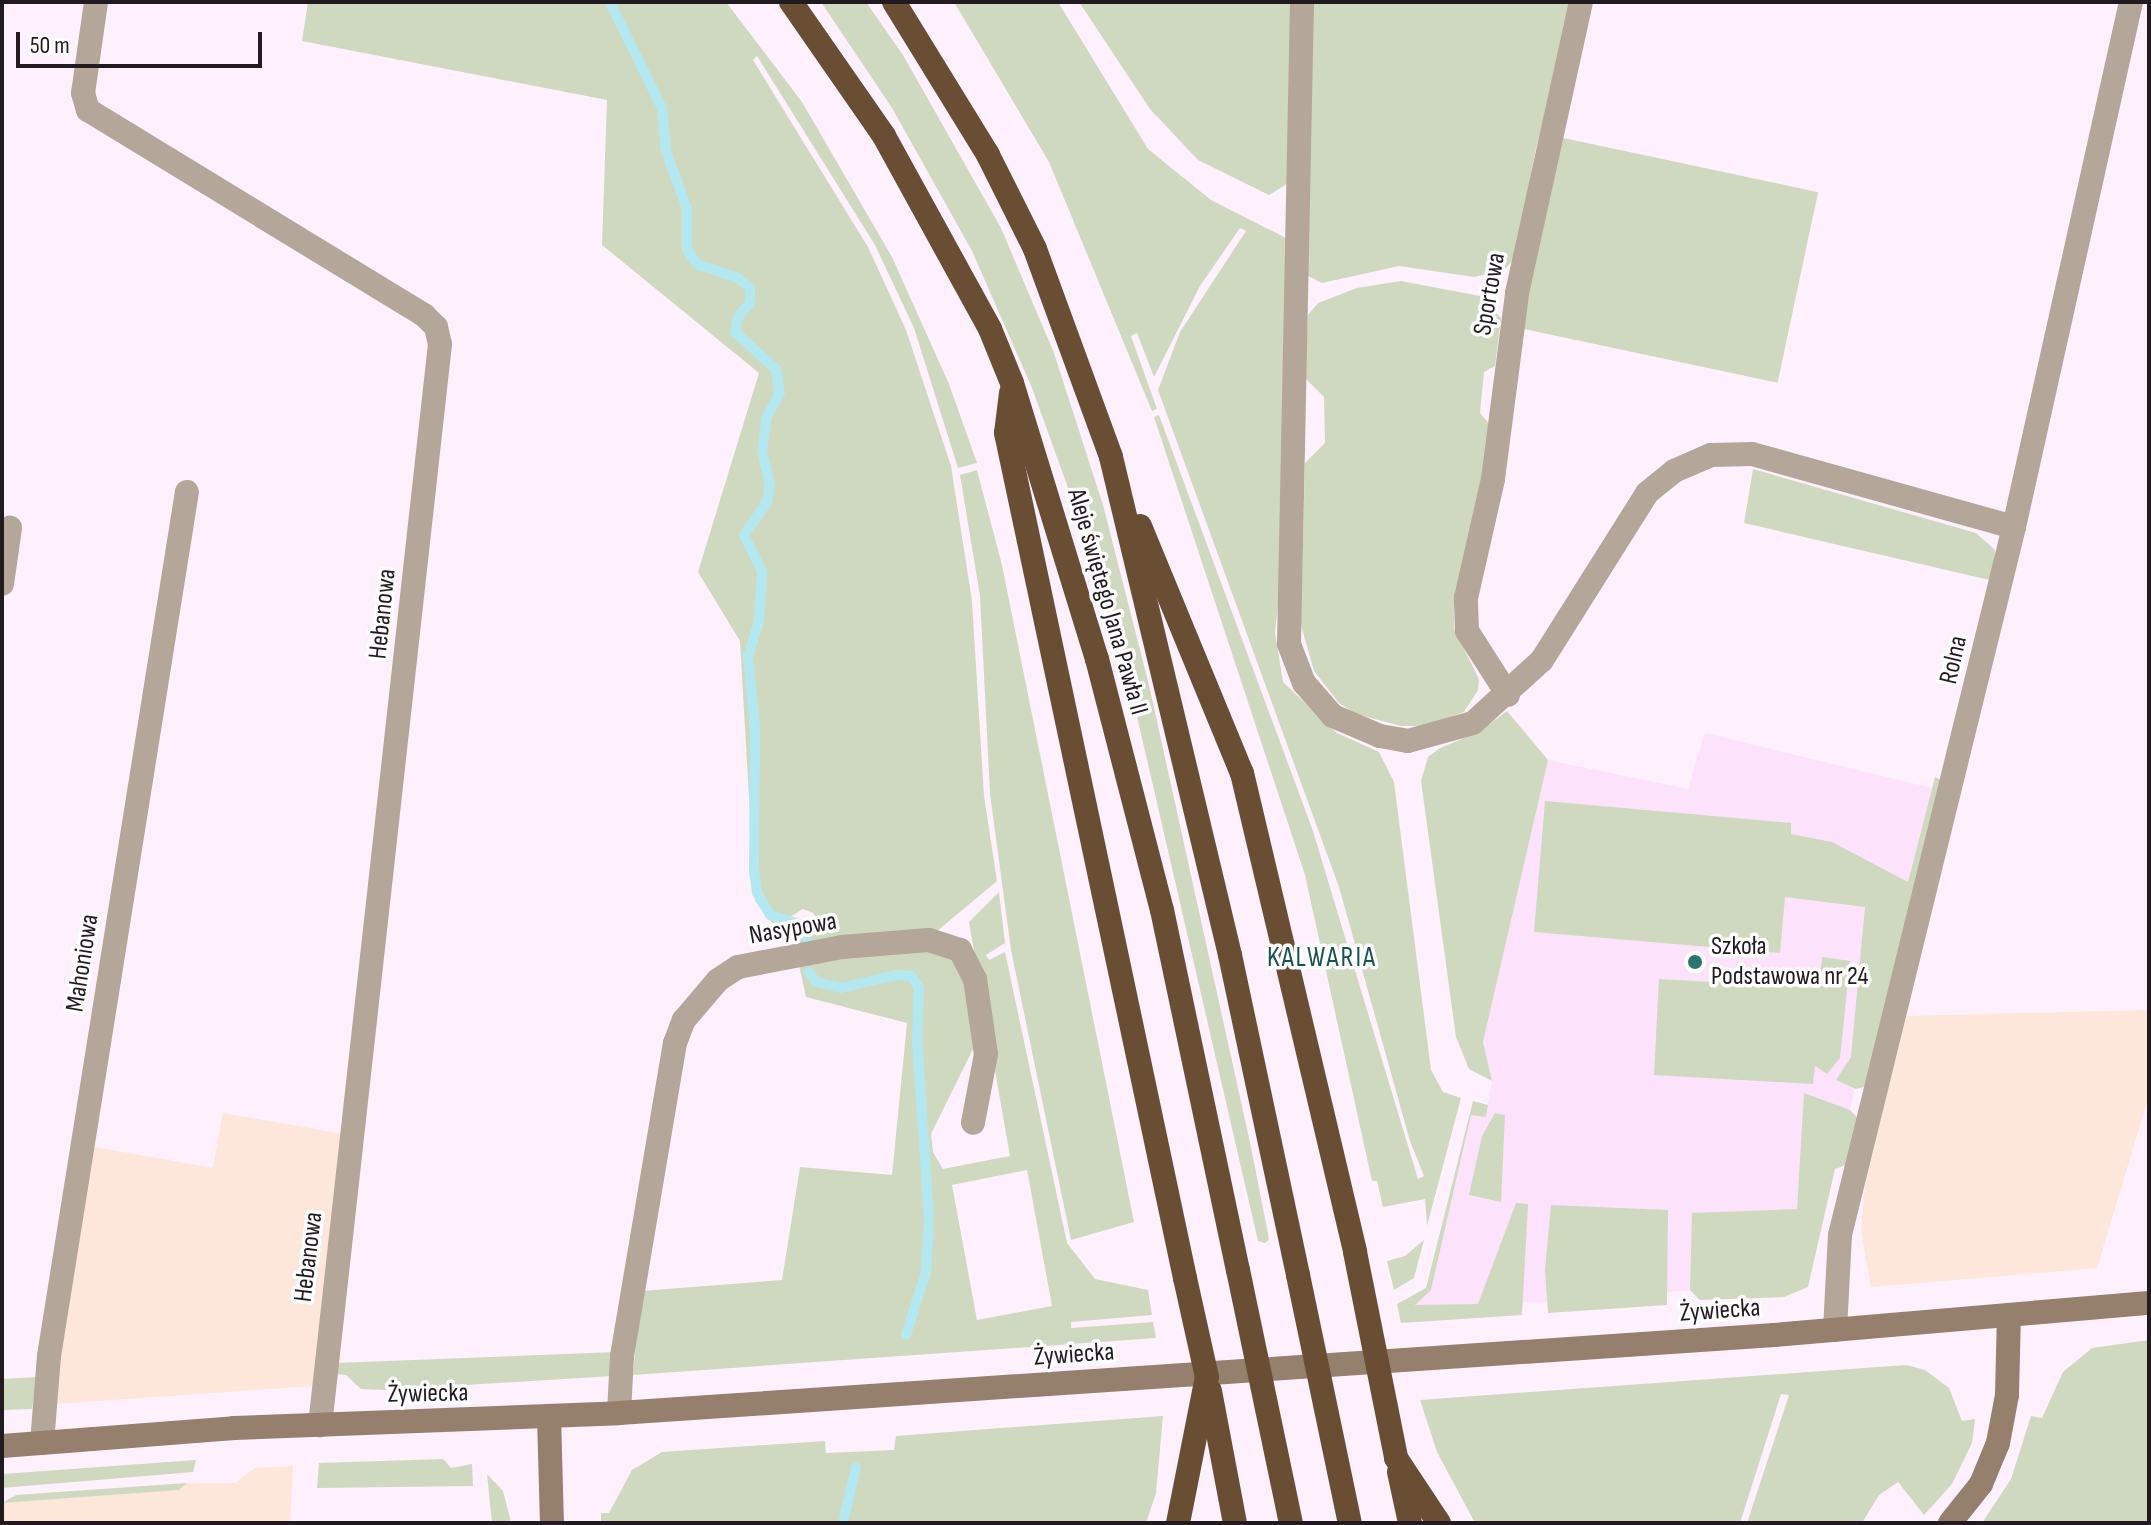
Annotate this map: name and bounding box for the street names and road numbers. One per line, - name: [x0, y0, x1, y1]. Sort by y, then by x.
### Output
- street label: Sportowa: [1467, 250, 1513, 338]
- street label: Aleje świętego Jana Pawła II: [1060, 485, 1154, 719]
- street label: Hebanowa: [363, 567, 403, 661]
- street label: Rolna: [1933, 633, 1975, 687]
- street label: Nasypowa: [747, 906, 839, 952]
- street label: Mahoniowa: [60, 912, 106, 1014]
- street label: Hebanowa: [288, 1210, 330, 1304]
- street label: Żywiecka: [1679, 1293, 1761, 1329]
- street label: Żywiecka: [1033, 1337, 1115, 1373]
- street label: Żywiecka: [387, 1378, 469, 1410]

